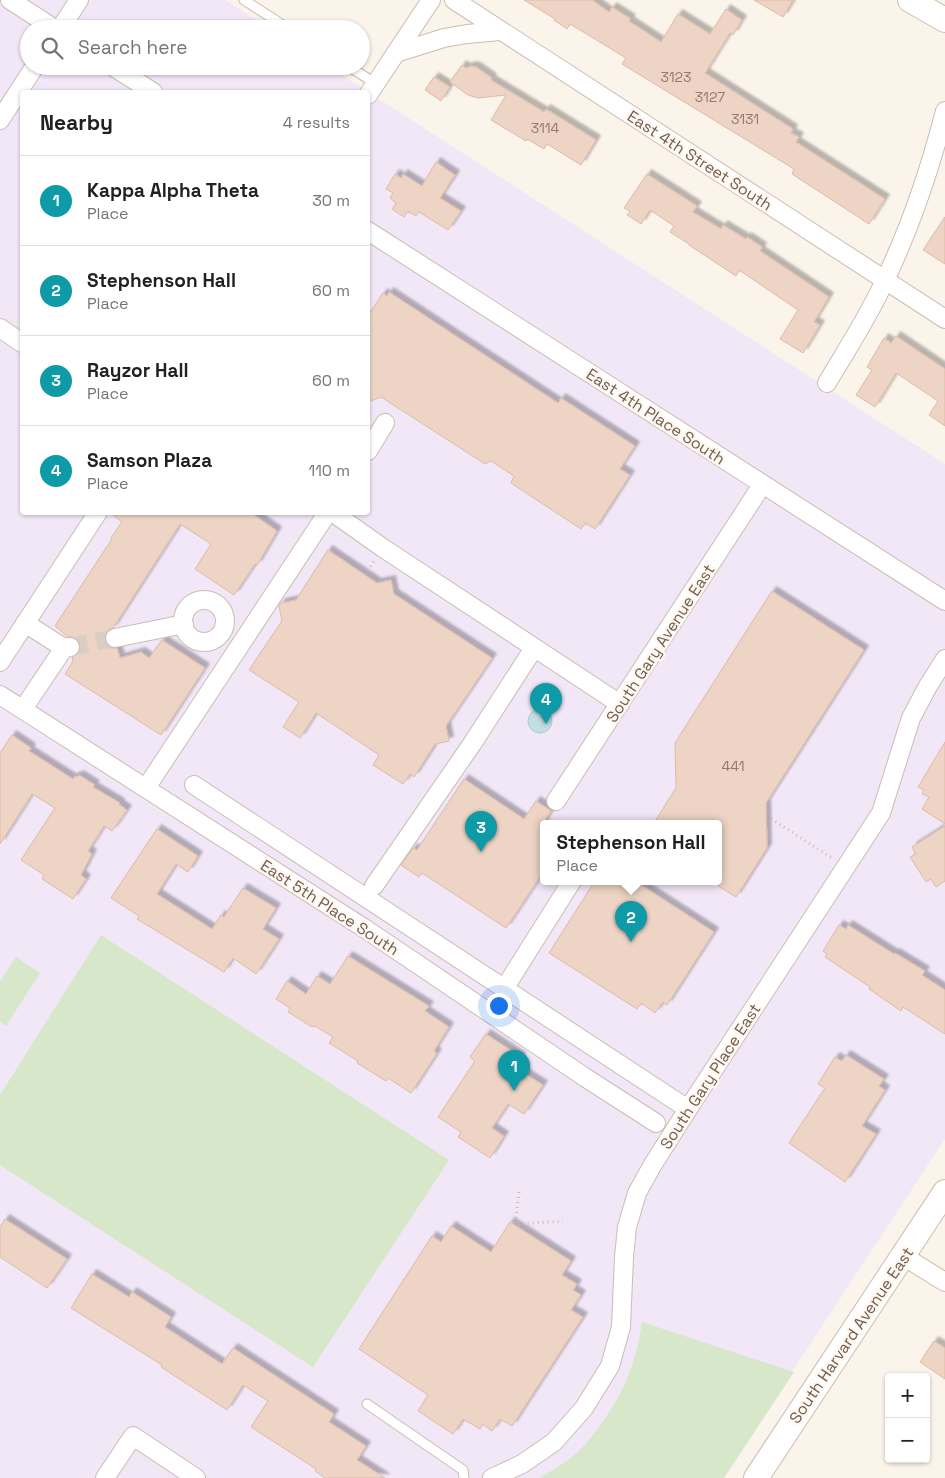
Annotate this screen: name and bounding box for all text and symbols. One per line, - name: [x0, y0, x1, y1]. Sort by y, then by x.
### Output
- search box: [20, 20, 370, 75]
- icon: search: [38, 34, 66, 62]
- text: Search here: [78, 35, 188, 60]
- house number: 3123: [661, 68, 691, 86]
- house number: 3127: [695, 88, 725, 106]
- street label: East 4th Street South: [623, 106, 776, 215]
- text: Nearby: [40, 109, 113, 136]
- house number: 3131: [731, 110, 759, 128]
- text: 4 results: [283, 112, 350, 133]
- house number: 3114: [531, 119, 560, 137]
- text: Kappa Alpha Theta: [87, 178, 259, 203]
- text: 1: [52, 190, 60, 211]
- text: 30 m: [312, 190, 350, 211]
- text: Place: [87, 203, 129, 224]
- text: Stephenson Hall: [87, 268, 236, 293]
- text: 2: [51, 280, 61, 301]
- text: 60 m: [312, 280, 350, 301]
- text: Place: [87, 293, 129, 314]
- text: Rayzor Hall: [87, 358, 189, 383]
- street label: East 4th Place South: [582, 364, 729, 469]
- text: 3: [51, 370, 61, 391]
- text: 60 m: [312, 370, 350, 391]
- text: Place: [87, 383, 129, 404]
- text: Samson Plaza: [87, 448, 212, 473]
- text: 4: [51, 460, 61, 481]
- text: 110 m: [308, 460, 350, 481]
- text: Place: [87, 473, 129, 494]
- street label: South Gary Avenue East: [601, 560, 720, 726]
- pin: 4: [530, 683, 562, 724]
- house number: 441: [721, 757, 745, 775]
- pin: 3: [465, 811, 497, 852]
- popup: [540, 820, 722, 885]
- text: Stephenson Hall: [557, 830, 705, 855]
- street label: East 5th Place South: [256, 855, 403, 960]
- text: Place: [557, 855, 598, 876]
- pin: 2: [615, 901, 647, 942]
- your location: [486, 993, 512, 1019]
- street label: South Gary Place East: [655, 999, 765, 1153]
- pin: 1: [498, 1050, 530, 1091]
- street label: South Harvard Avenue East: [784, 1243, 918, 1428]
- map controls: [885, 1373, 930, 1463]
- button: +: [885, 1373, 930, 1418]
- button: −: [885, 1418, 930, 1463]

